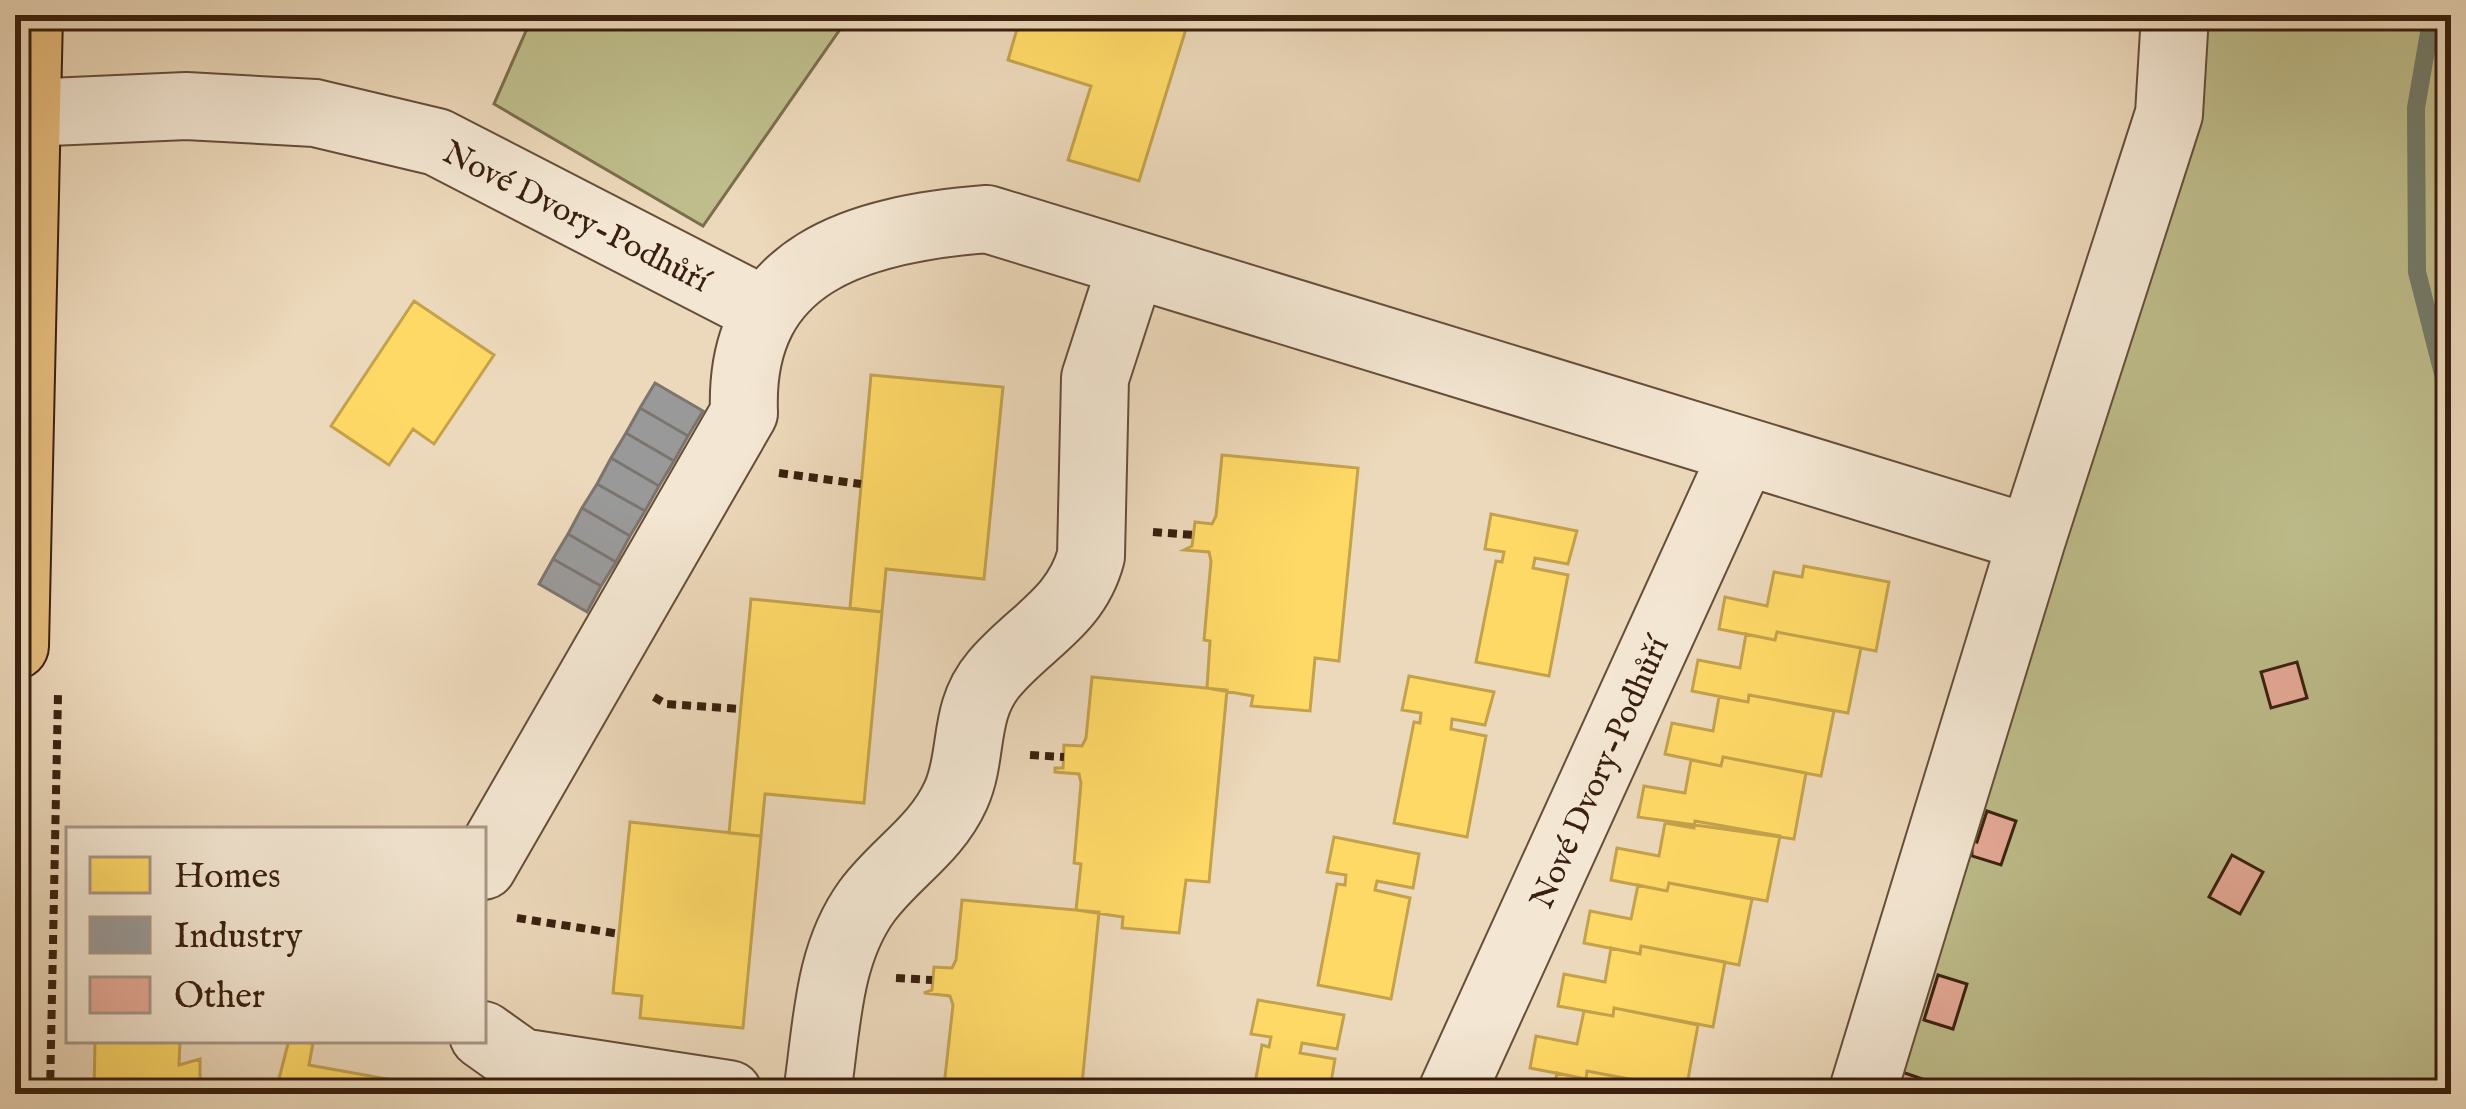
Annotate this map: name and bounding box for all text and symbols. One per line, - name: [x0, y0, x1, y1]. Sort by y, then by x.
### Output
- street label: Nové Dvory-Podhůří: [435, 132, 718, 304]
- street label: Nové Dvory-Podhůří: [1522, 629, 1680, 916]
- legend: [66, 827, 486, 1043]
- text: Homes: [174, 854, 281, 900]
- text: Industry: [174, 914, 303, 960]
- text: Other: [174, 974, 265, 1020]

